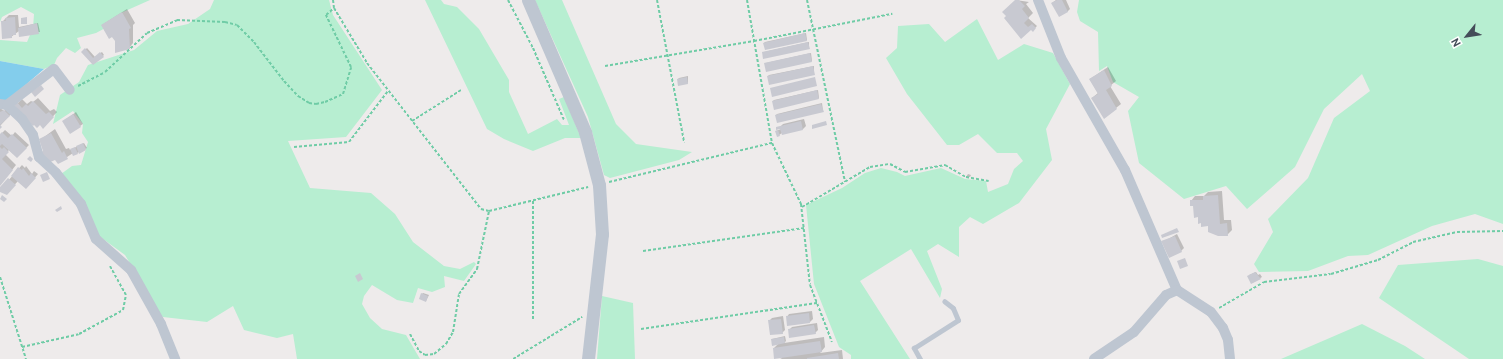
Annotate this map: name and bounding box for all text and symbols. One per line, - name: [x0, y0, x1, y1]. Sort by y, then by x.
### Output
- north arrow: [1447, 16, 1487, 56]
- text: N: [1449, 35, 1465, 49]

